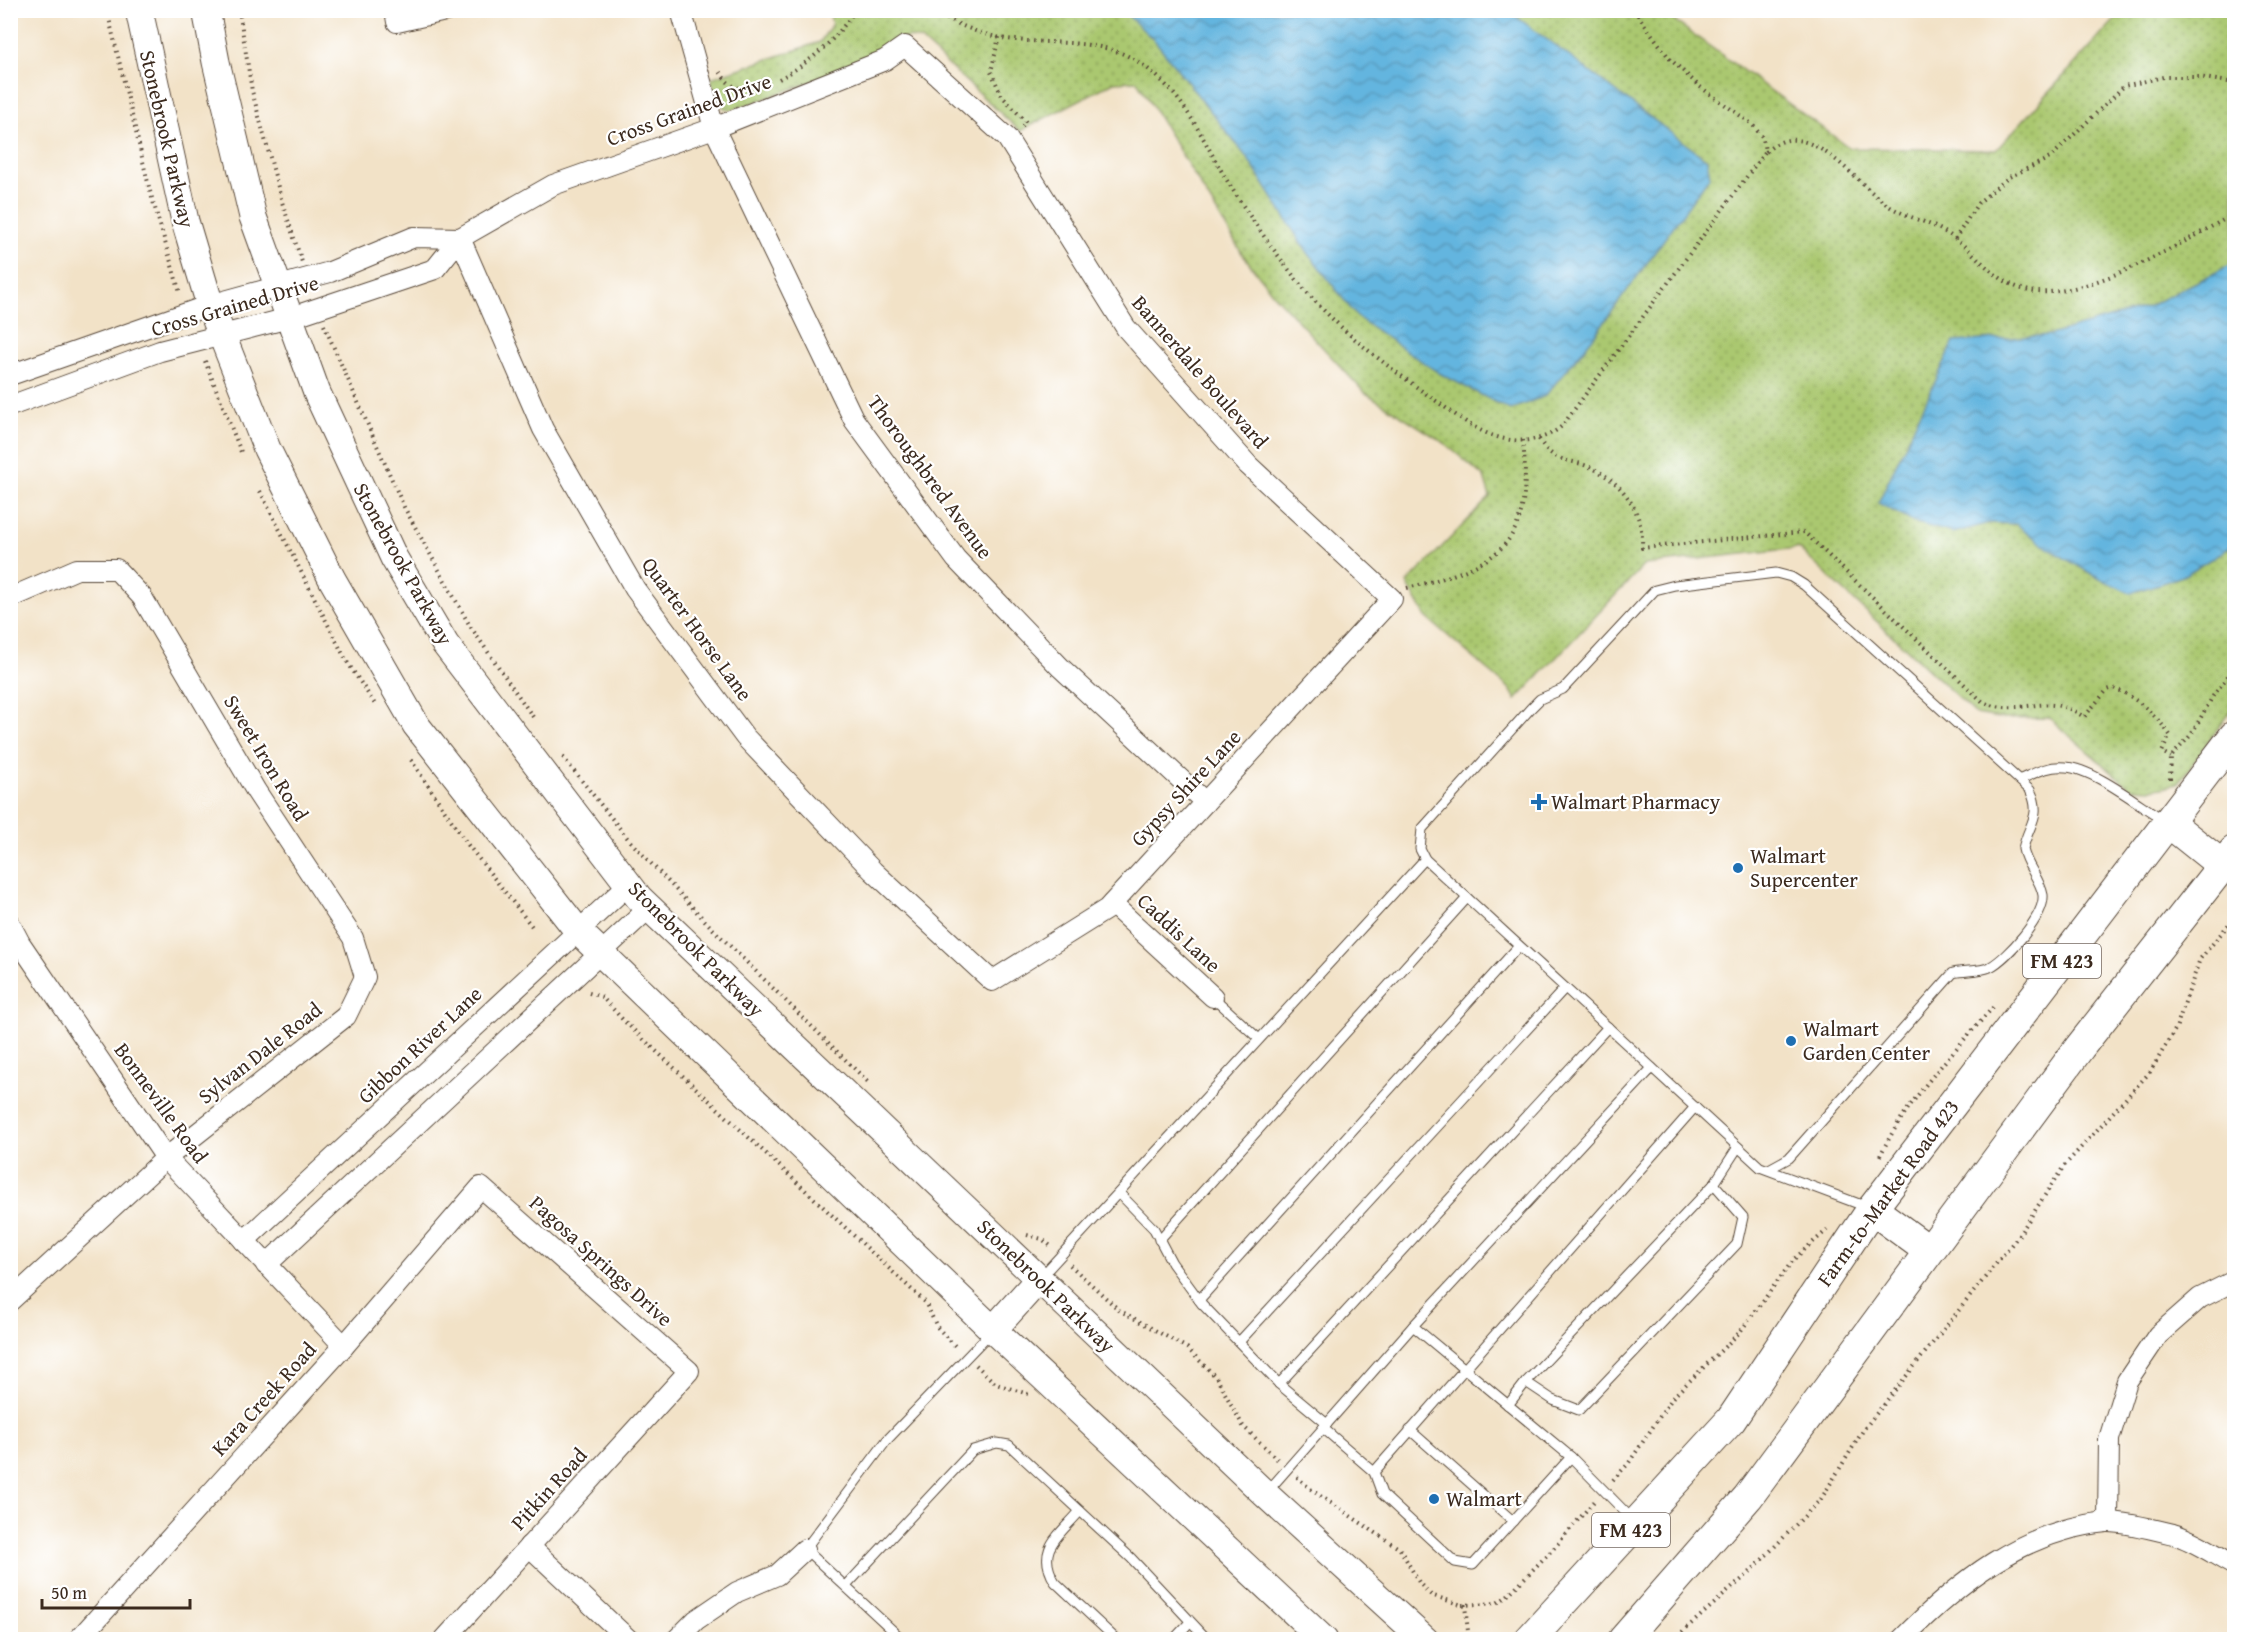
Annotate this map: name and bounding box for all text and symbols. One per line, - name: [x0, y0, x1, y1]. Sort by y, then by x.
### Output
- street label: Stonebrook Parkway: [132, 47, 203, 231]
- street label: Cross Grained Drive: [602, 65, 776, 154]
- street label: Cross Grained Drive: [147, 267, 322, 344]
- street label: Bannerdale Boulevard: [1125, 288, 1276, 456]
- street label: Thoroughbred Avenue: [860, 388, 1001, 565]
- street label: Stonebrook Parkway: [346, 477, 461, 651]
- street label: Quarter Horse Lane: [635, 550, 760, 707]
- street label: Sweet Iron Road: [216, 689, 317, 827]
- street label: Gypsy Shire Lane: [1123, 722, 1248, 853]
- place label: Walmart Pharmacy: [1551, 786, 1721, 817]
- marker: Walmart Pharmacy: [1532, 795, 1546, 809]
- place label: Walmart Supercenter: [1750, 840, 1858, 895]
- marker: Walmart Supercenter: [1731, 861, 1745, 875]
- street label: Stonebrook Parkway: [621, 874, 772, 1024]
- street label: Caddis Lane: [1131, 886, 1228, 980]
- road number: FM 423: [2023, 944, 2101, 978]
- street label: Gibbon River Lane: [351, 979, 489, 1111]
- street label: Sylvan Dale Road: [191, 994, 329, 1111]
- place label: Walmart Garden Center: [1803, 1013, 1931, 1068]
- marker: Walmart Garden Center: [1784, 1034, 1798, 1048]
- street label: Bonneville Road: [107, 1036, 216, 1170]
- street label: Farm-to-Market Road 423: [1809, 1093, 1966, 1293]
- street label: Pagosa Springs Drive: [523, 1188, 680, 1334]
- street label: Stonebrook Parkway: [970, 1211, 1123, 1360]
- street label: Kara Creek Road: [204, 1334, 324, 1463]
- street label: Pitkin Road: [503, 1440, 595, 1537]
- place label: Walmart: [1446, 1483, 1523, 1514]
- marker: Walmart: [1427, 1492, 1441, 1506]
- road number: FM 423: [1592, 1513, 1670, 1547]
- scale bar: [42, 1572, 190, 1610]
- text: 50 m: [51, 1579, 87, 1606]

